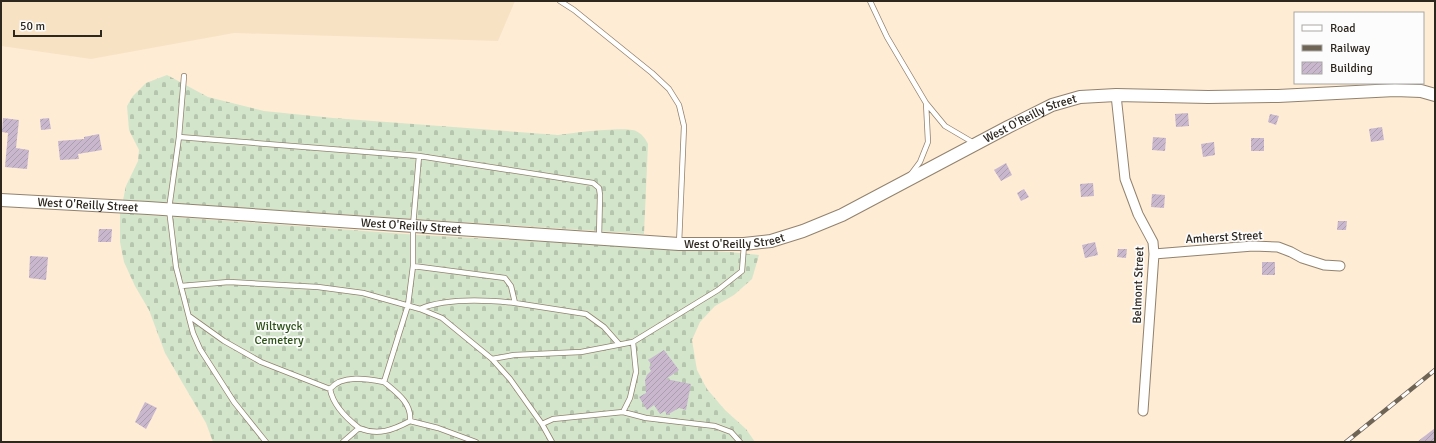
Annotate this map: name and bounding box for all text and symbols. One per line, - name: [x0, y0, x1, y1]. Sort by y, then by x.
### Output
- scale bar: [14, 12, 101, 38]
- legend: [1294, 12, 1424, 84]
- text: 50 m: [20, 19, 45, 34]
- text: Road: [1330, 21, 1356, 36]
- text: Railway: [1330, 41, 1370, 56]
- text: Building: [1330, 61, 1373, 76]
- street label: West O'Reilly Street: [981, 91, 1078, 147]
- street label: West O'Reilly Street: [37, 195, 139, 215]
- street label: West O'Reilly Street: [360, 215, 462, 237]
- street label: Amherst Street: [1185, 228, 1263, 247]
- street label: West O'Reilly Street: [684, 230, 787, 252]
- street label: Belmont Street: [1130, 246, 1147, 324]
- park label: Wiltwyck Cemetery: [254, 319, 304, 348]

